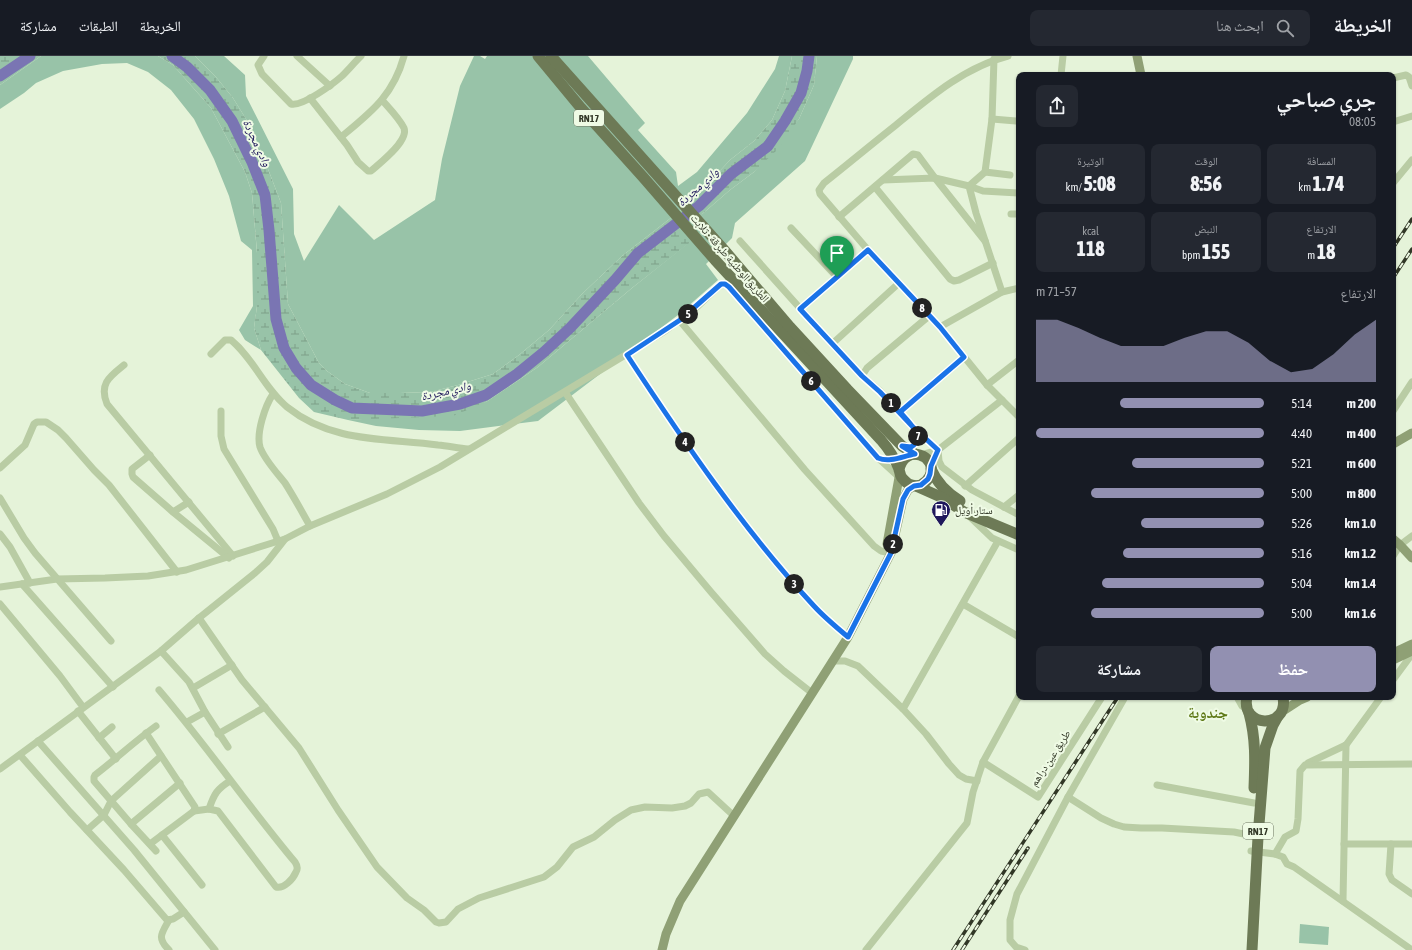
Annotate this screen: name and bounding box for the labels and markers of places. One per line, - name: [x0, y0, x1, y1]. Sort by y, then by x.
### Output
- pin: [820, 236, 854, 277]
- pin: 8: [912, 298, 932, 318]
- pin: 5: [678, 304, 698, 324]
- pin: 6: [801, 371, 821, 391]
- pin: 1: [881, 393, 901, 413]
- pin: 7: [908, 426, 928, 446]
- pin: 4: [675, 432, 695, 452]
- fuel station icon: ستار أويل: [930, 499, 952, 527]
- place label: ستار أويل: [955, 503, 993, 517]
- pin: 2: [883, 534, 903, 554]
- pin: 3: [784, 574, 804, 594]

